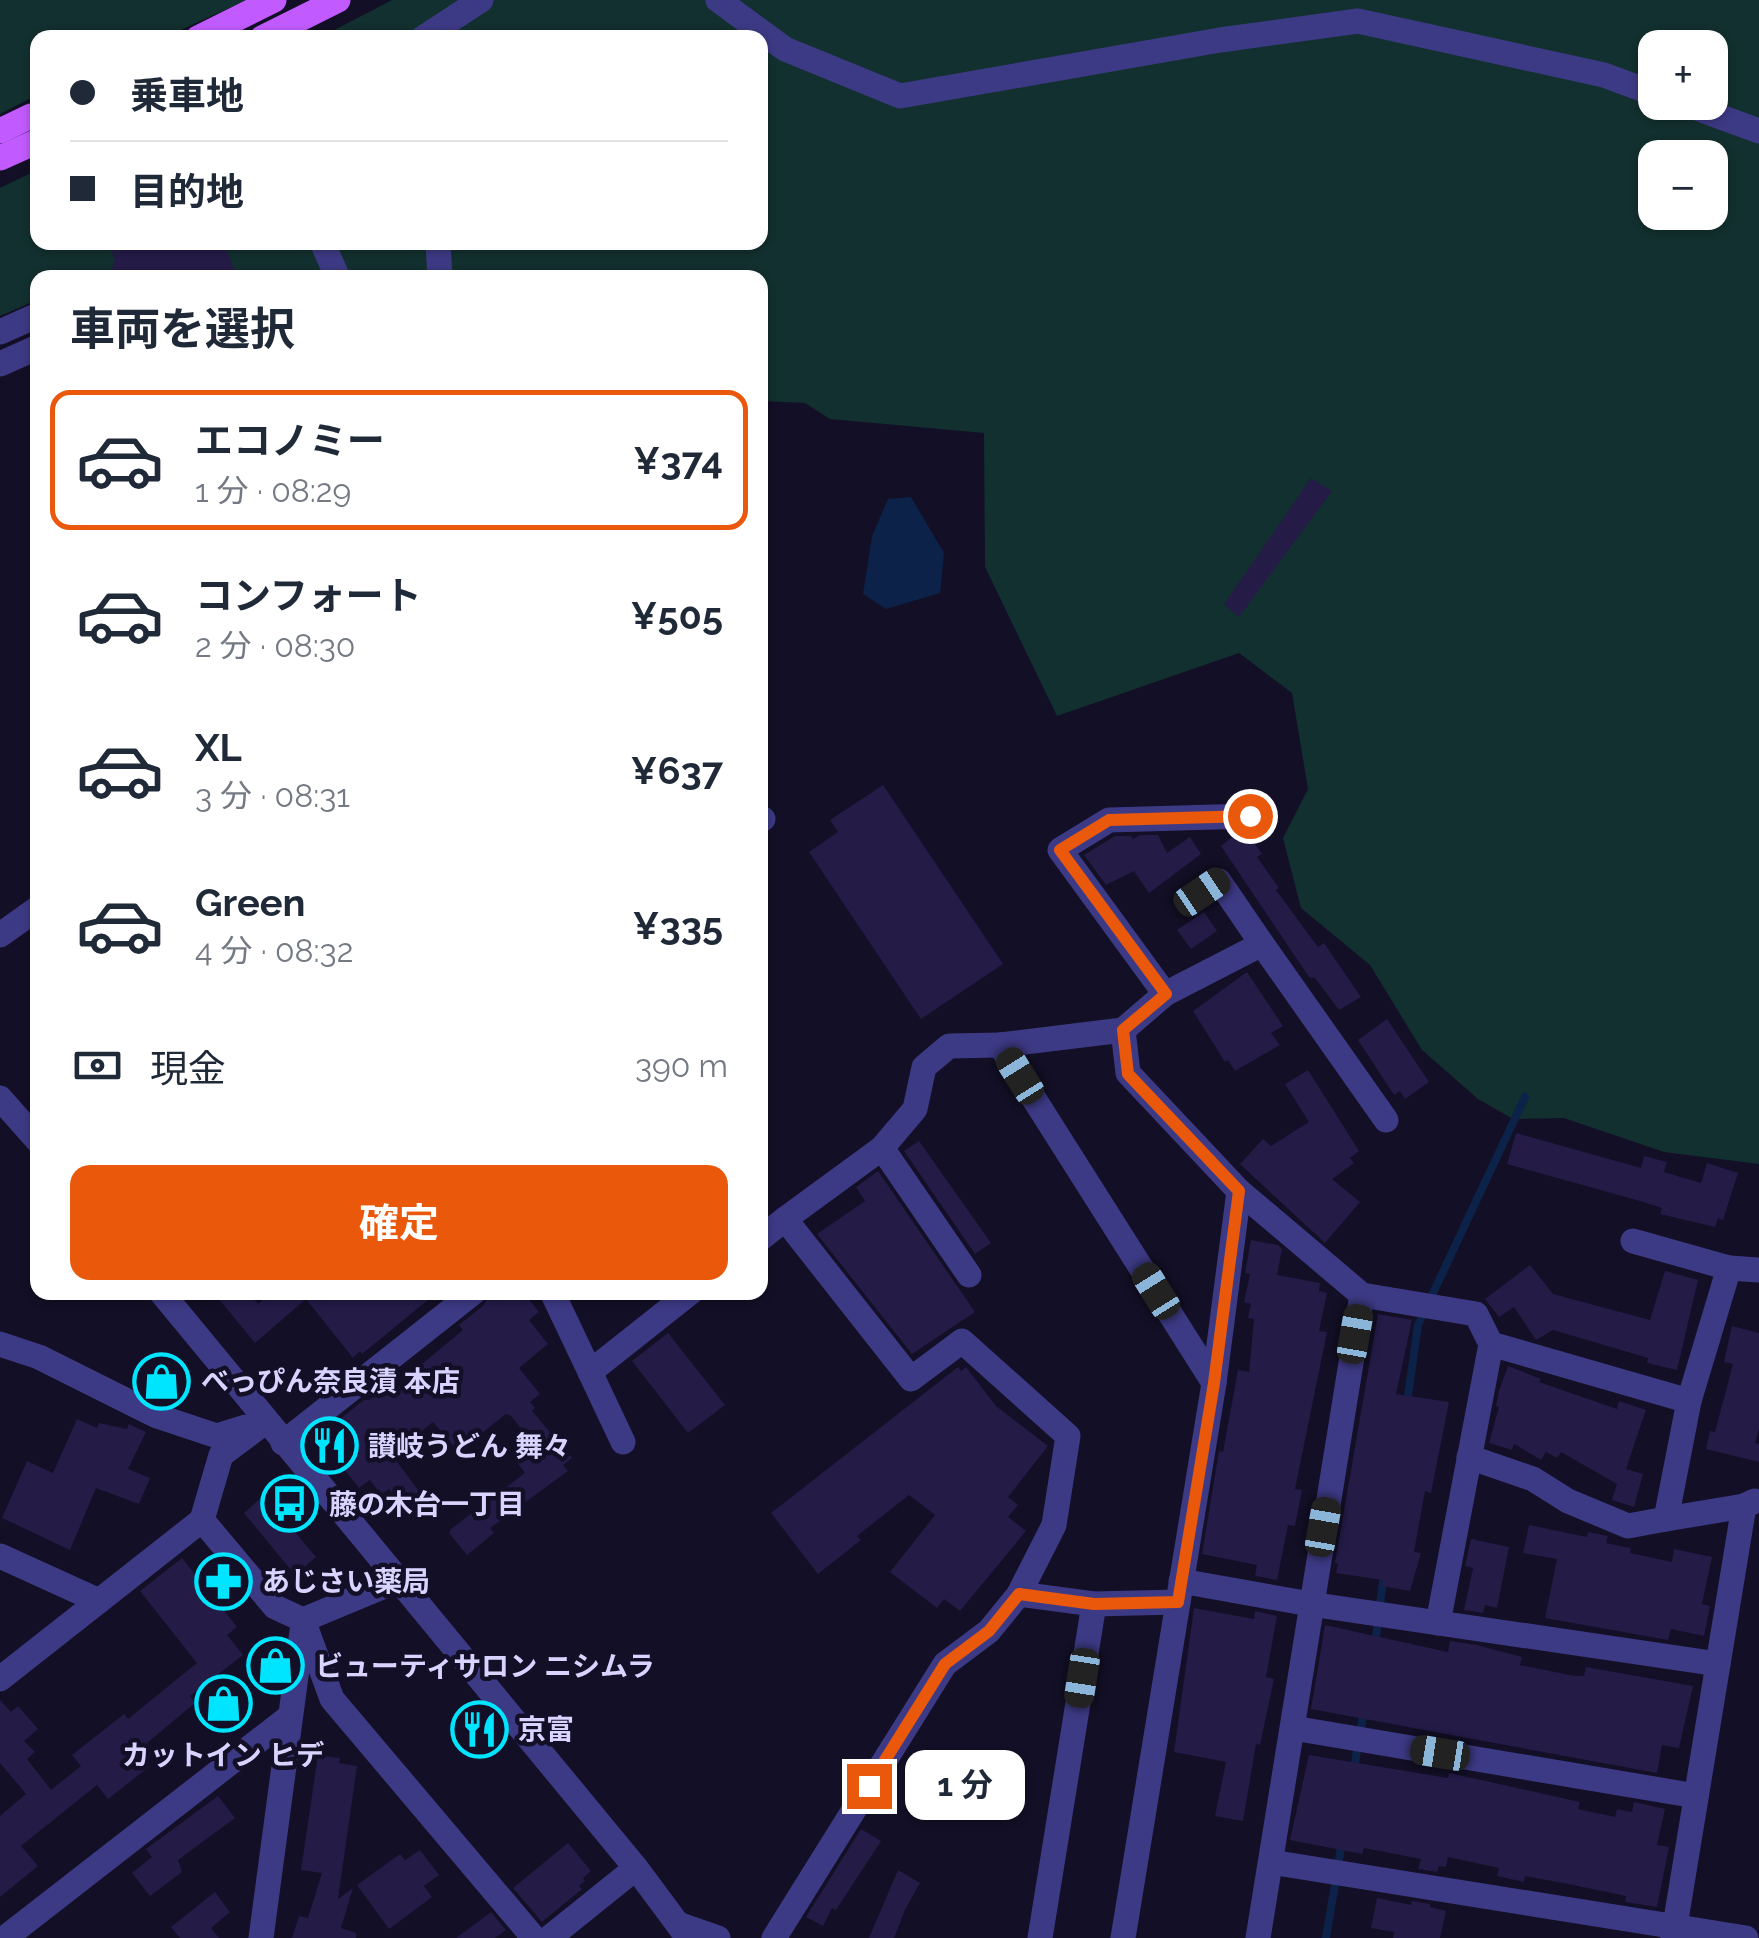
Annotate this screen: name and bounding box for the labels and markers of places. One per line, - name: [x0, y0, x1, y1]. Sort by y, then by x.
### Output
- shop icon: べっぴん奈良漬 本店: [132, 1351, 192, 1411]
- place label: べっぴん奈良漬 本店: [201, 1365, 460, 1398]
- restaurant icon: 讃岐うどん 舞々: [299, 1416, 359, 1476]
- place label: 讃岐うどん 舞々: [368, 1430, 571, 1463]
- bus stop icon: 藤の木台一丁目: [260, 1474, 320, 1534]
- place label: 藤の木台一丁目: [329, 1488, 525, 1521]
- pharmacy icon: あじさい薬局: [193, 1551, 253, 1611]
- place label: あじさい薬局: [262, 1565, 430, 1598]
- shop icon: ビューティサロン ニシムラ: [246, 1636, 306, 1696]
- place label: ビューティサロン ニシムラ: [315, 1650, 655, 1683]
- shop icon: カットイン ヒデ: [193, 1674, 253, 1734]
- restaurant icon: 京富: [449, 1699, 509, 1759]
- place label: 京富: [518, 1713, 574, 1746]
- place label: カットイン ヒデ: [122, 1739, 324, 1772]

